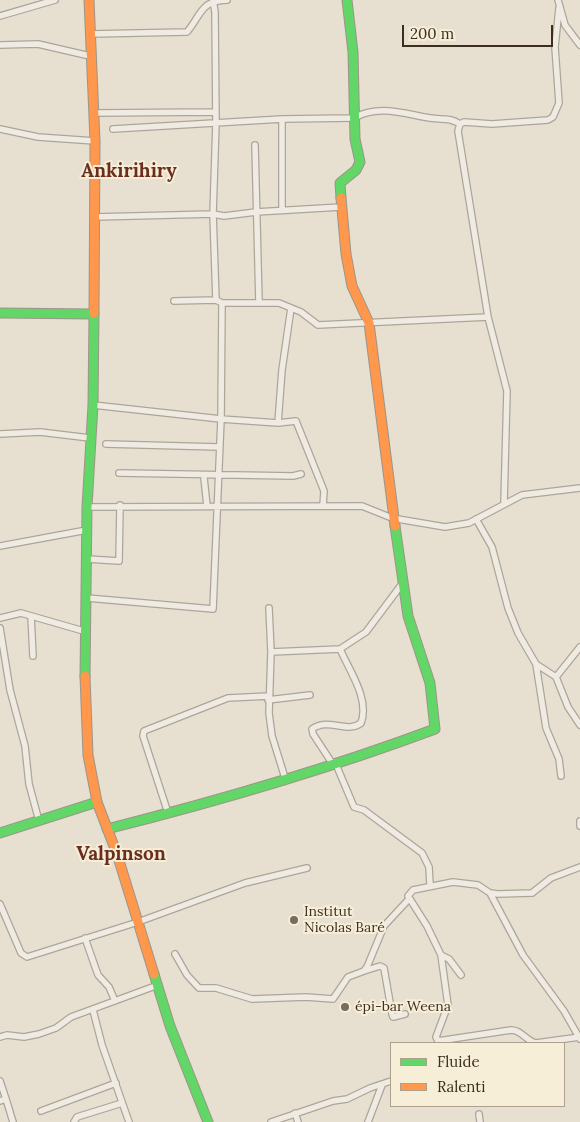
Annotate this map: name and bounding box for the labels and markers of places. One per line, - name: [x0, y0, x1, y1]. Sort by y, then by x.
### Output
- place label: Institut Nicolas Baré: [304, 904, 385, 936]
- marker: Institut Nicolas Baré: [288, 914, 300, 926]
- place label: épi-bar Weena: [355, 999, 451, 1015]
- marker: épi-bar Weena: [339, 1001, 351, 1013]

